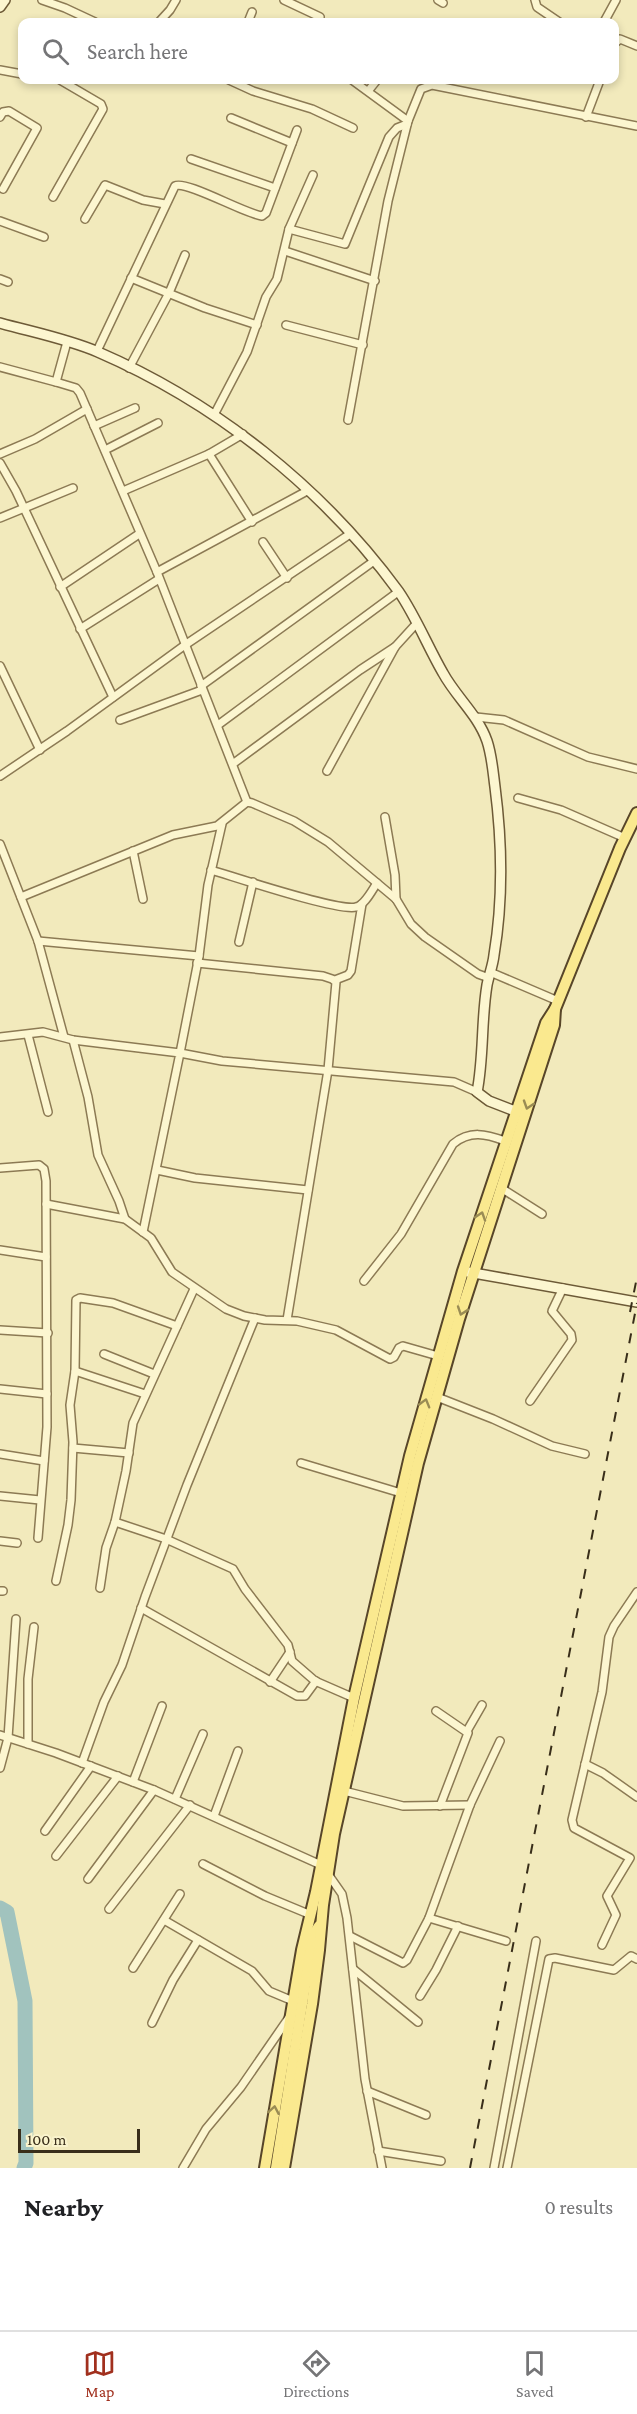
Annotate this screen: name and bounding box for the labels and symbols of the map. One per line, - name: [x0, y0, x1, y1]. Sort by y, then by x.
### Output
- one-way arrow: [523, 1099, 535, 1110]
- one-way arrow: [474, 1211, 486, 1222]
- one-way arrow: [457, 1305, 470, 1316]
- one-way arrow: [418, 1398, 430, 1408]
- one-way arrow: [268, 2106, 280, 2115]
- scale bar: [18, 2126, 140, 2154]

